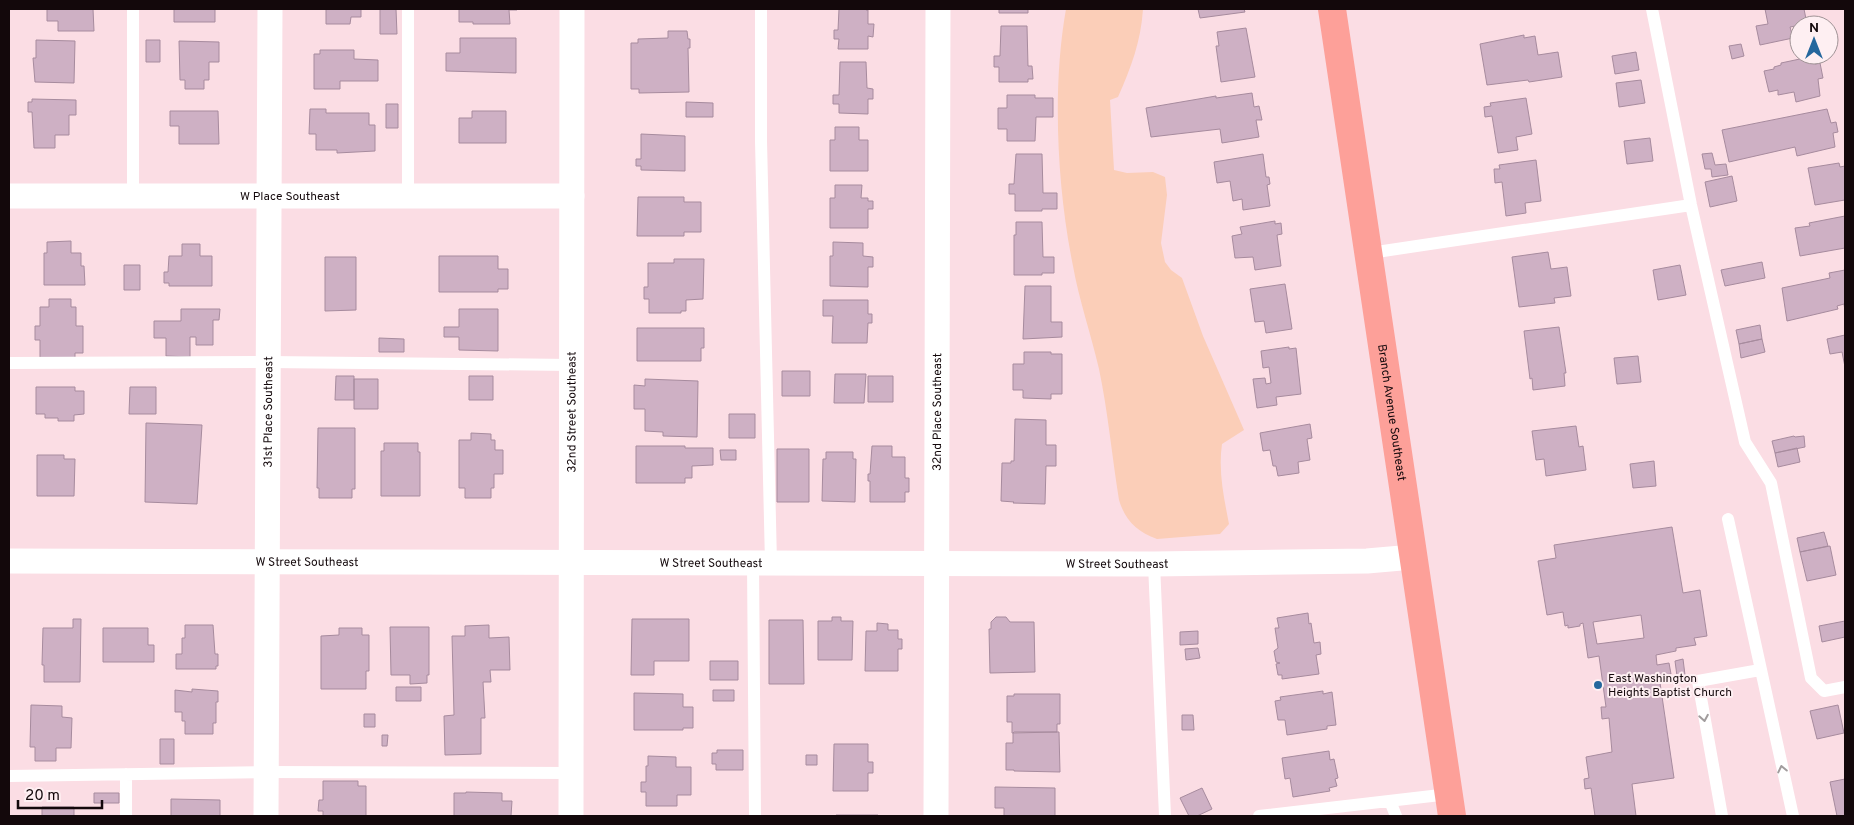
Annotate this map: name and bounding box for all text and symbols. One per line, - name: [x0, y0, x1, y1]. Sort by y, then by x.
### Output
- north arrow: [1789, 15, 1839, 65]
- text: N: [1809, 20, 1819, 37]
- street label: W Place Southeast: [240, 189, 340, 205]
- street label: Branch Avenue Southeast: [1373, 343, 1409, 482]
- street label: 32nd Street Southeast: [564, 351, 581, 473]
- street label: 32nd Place Southeast: [930, 353, 946, 471]
- street label: 31st Place Southeast: [261, 356, 277, 468]
- street label: W Street Southeast: [255, 555, 359, 571]
- street label: W Street Southeast: [659, 556, 763, 572]
- street label: W Street Southeast: [1065, 557, 1169, 573]
- place label: East Washington Heights Baptist Church: [1608, 671, 1732, 701]
- marker: East Washington Heights Baptist Church: [1592, 679, 1604, 691]
- one-way arrow: [1699, 714, 1709, 722]
- one-way arrow: [1777, 764, 1788, 773]
- scale bar: [18, 778, 101, 810]
- text: 20 m: [25, 787, 60, 806]

